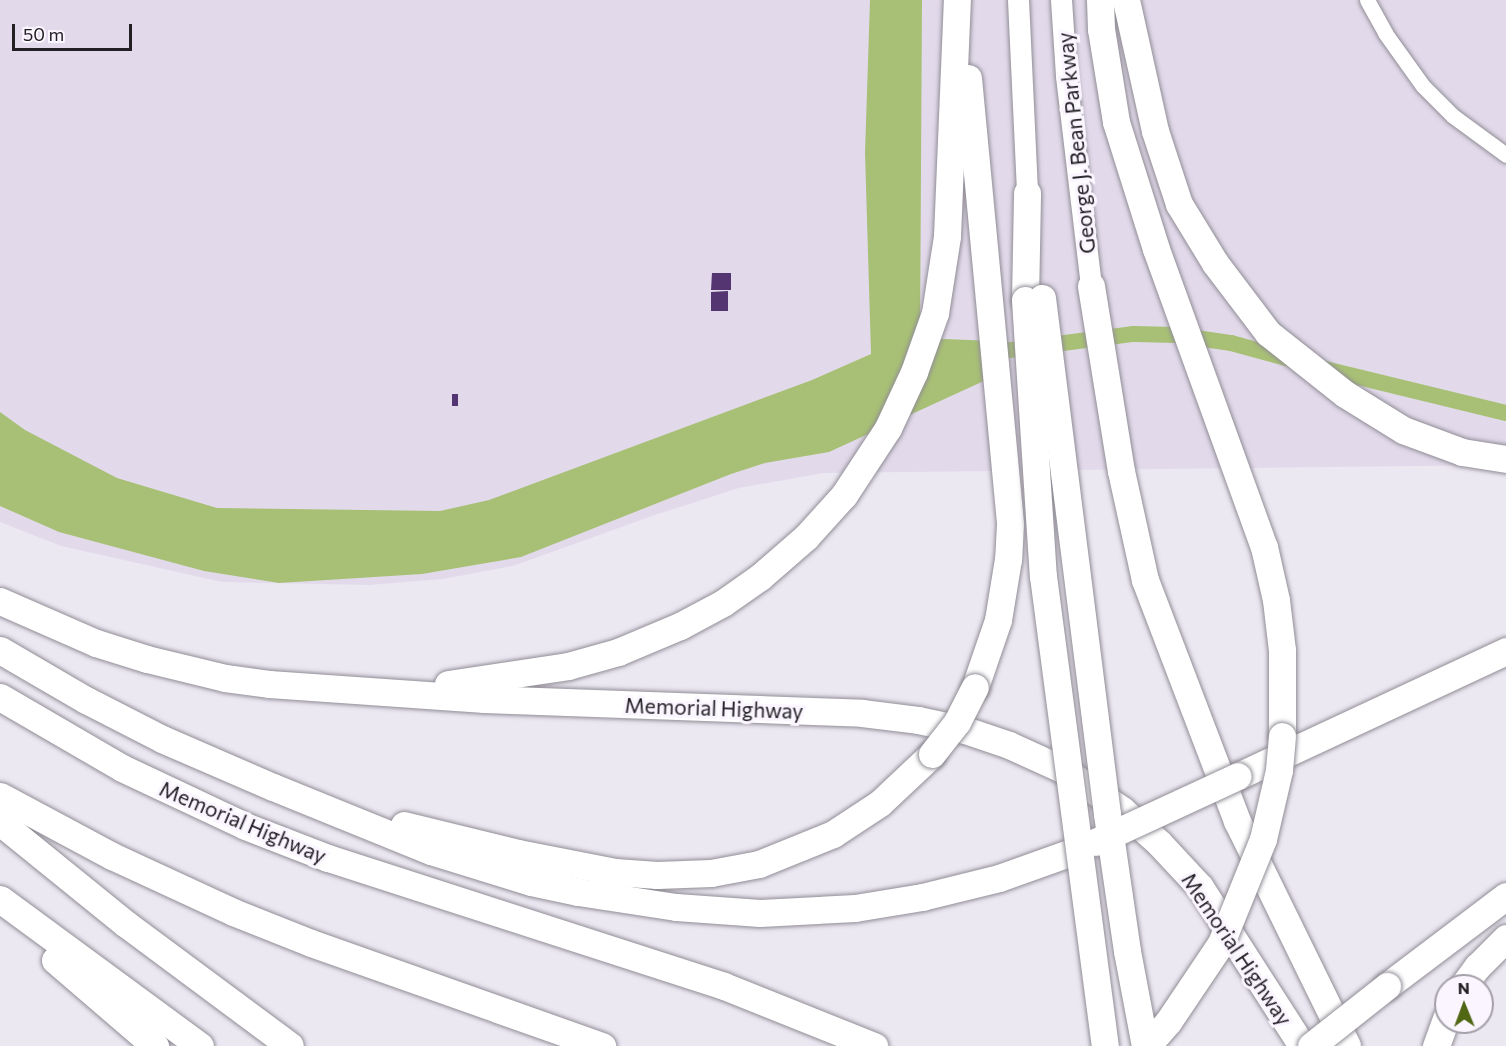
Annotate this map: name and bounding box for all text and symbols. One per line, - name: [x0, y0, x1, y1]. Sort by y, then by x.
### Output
- scale bar: [15, 12, 135, 50]
- text: 50 m: [23, 23, 64, 45]
- street label: George J. Bean Parkway: [1052, 31, 1100, 255]
- street label: Memorial Highway: [624, 692, 804, 724]
- street label: Memorial Highway: [156, 776, 330, 868]
- street label: Memorial Highway: [1177, 868, 1297, 1030]
- north arrow: [1434, 974, 1494, 1034]
- text: N: [1458, 978, 1470, 997]

